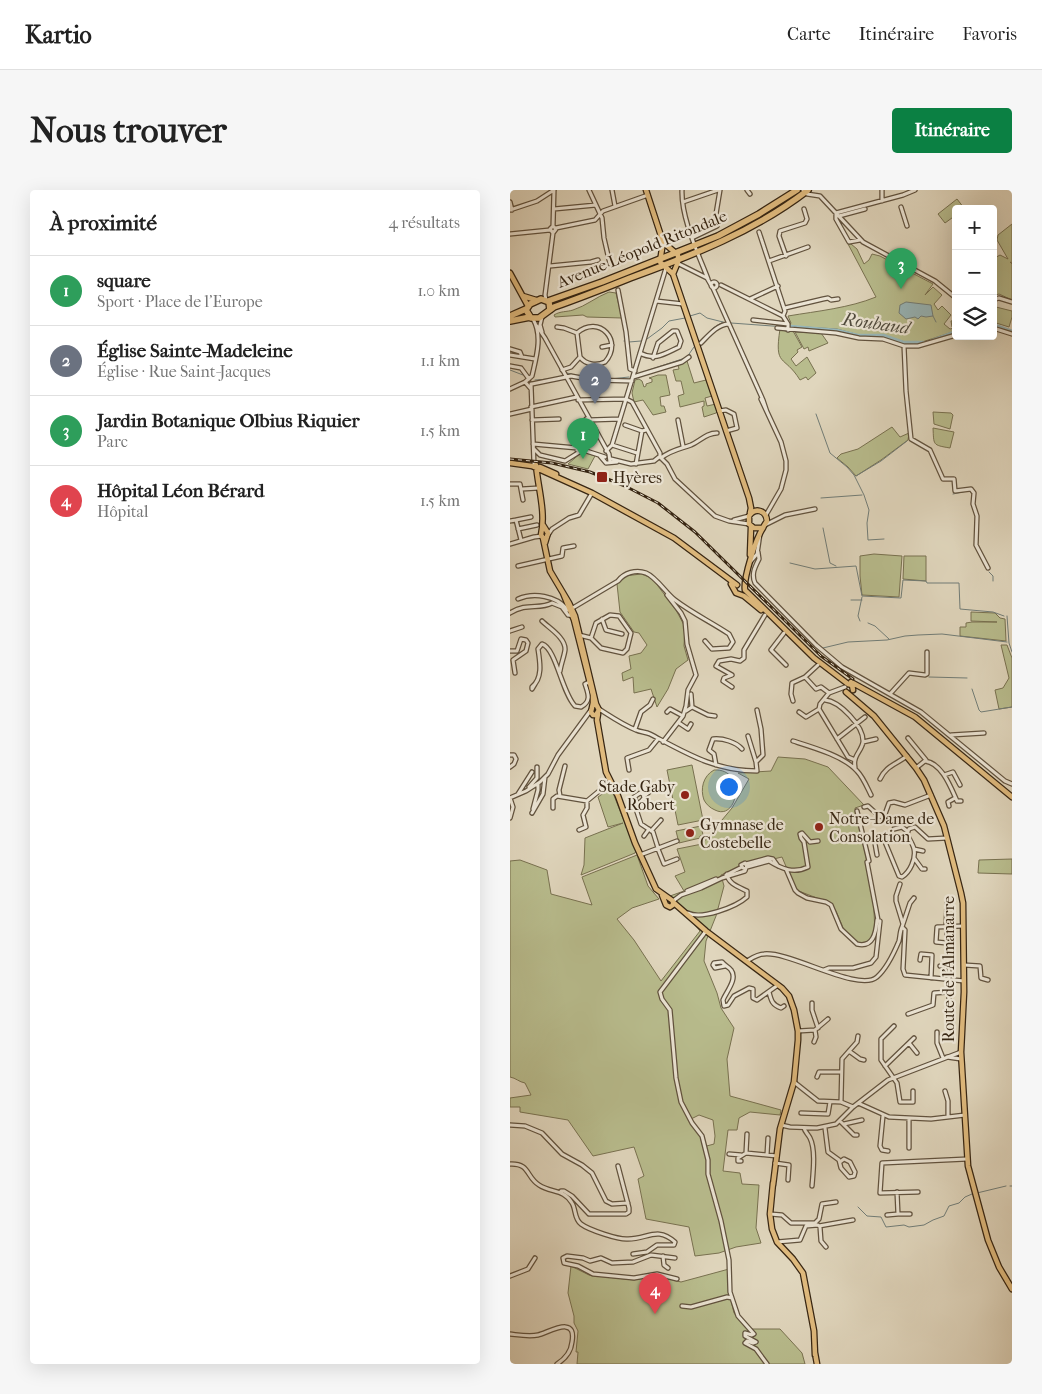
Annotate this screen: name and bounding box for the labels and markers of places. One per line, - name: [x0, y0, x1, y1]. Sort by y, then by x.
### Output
- pin: 3: [885, 248, 917, 289]
- pin: 2: [579, 363, 611, 404]
- pin: 1: [567, 418, 599, 459]
- place label: Hyères: [613, 468, 662, 487]
- marker: Hyères: [595, 470, 609, 484]
- place label: Stade Gaby Robert: [598, 777, 675, 814]
- marker: Stade Gaby Robert: [679, 789, 691, 801]
- place label: Notre-Dame de Consolation: [829, 809, 934, 846]
- place label: Gymnase de Costebelle: [700, 815, 784, 852]
- marker: Notre-Dame de Consolation: [813, 821, 825, 833]
- marker: Gymnase de Costebelle: [684, 827, 696, 839]
- pin: 4: [639, 1273, 671, 1314]

